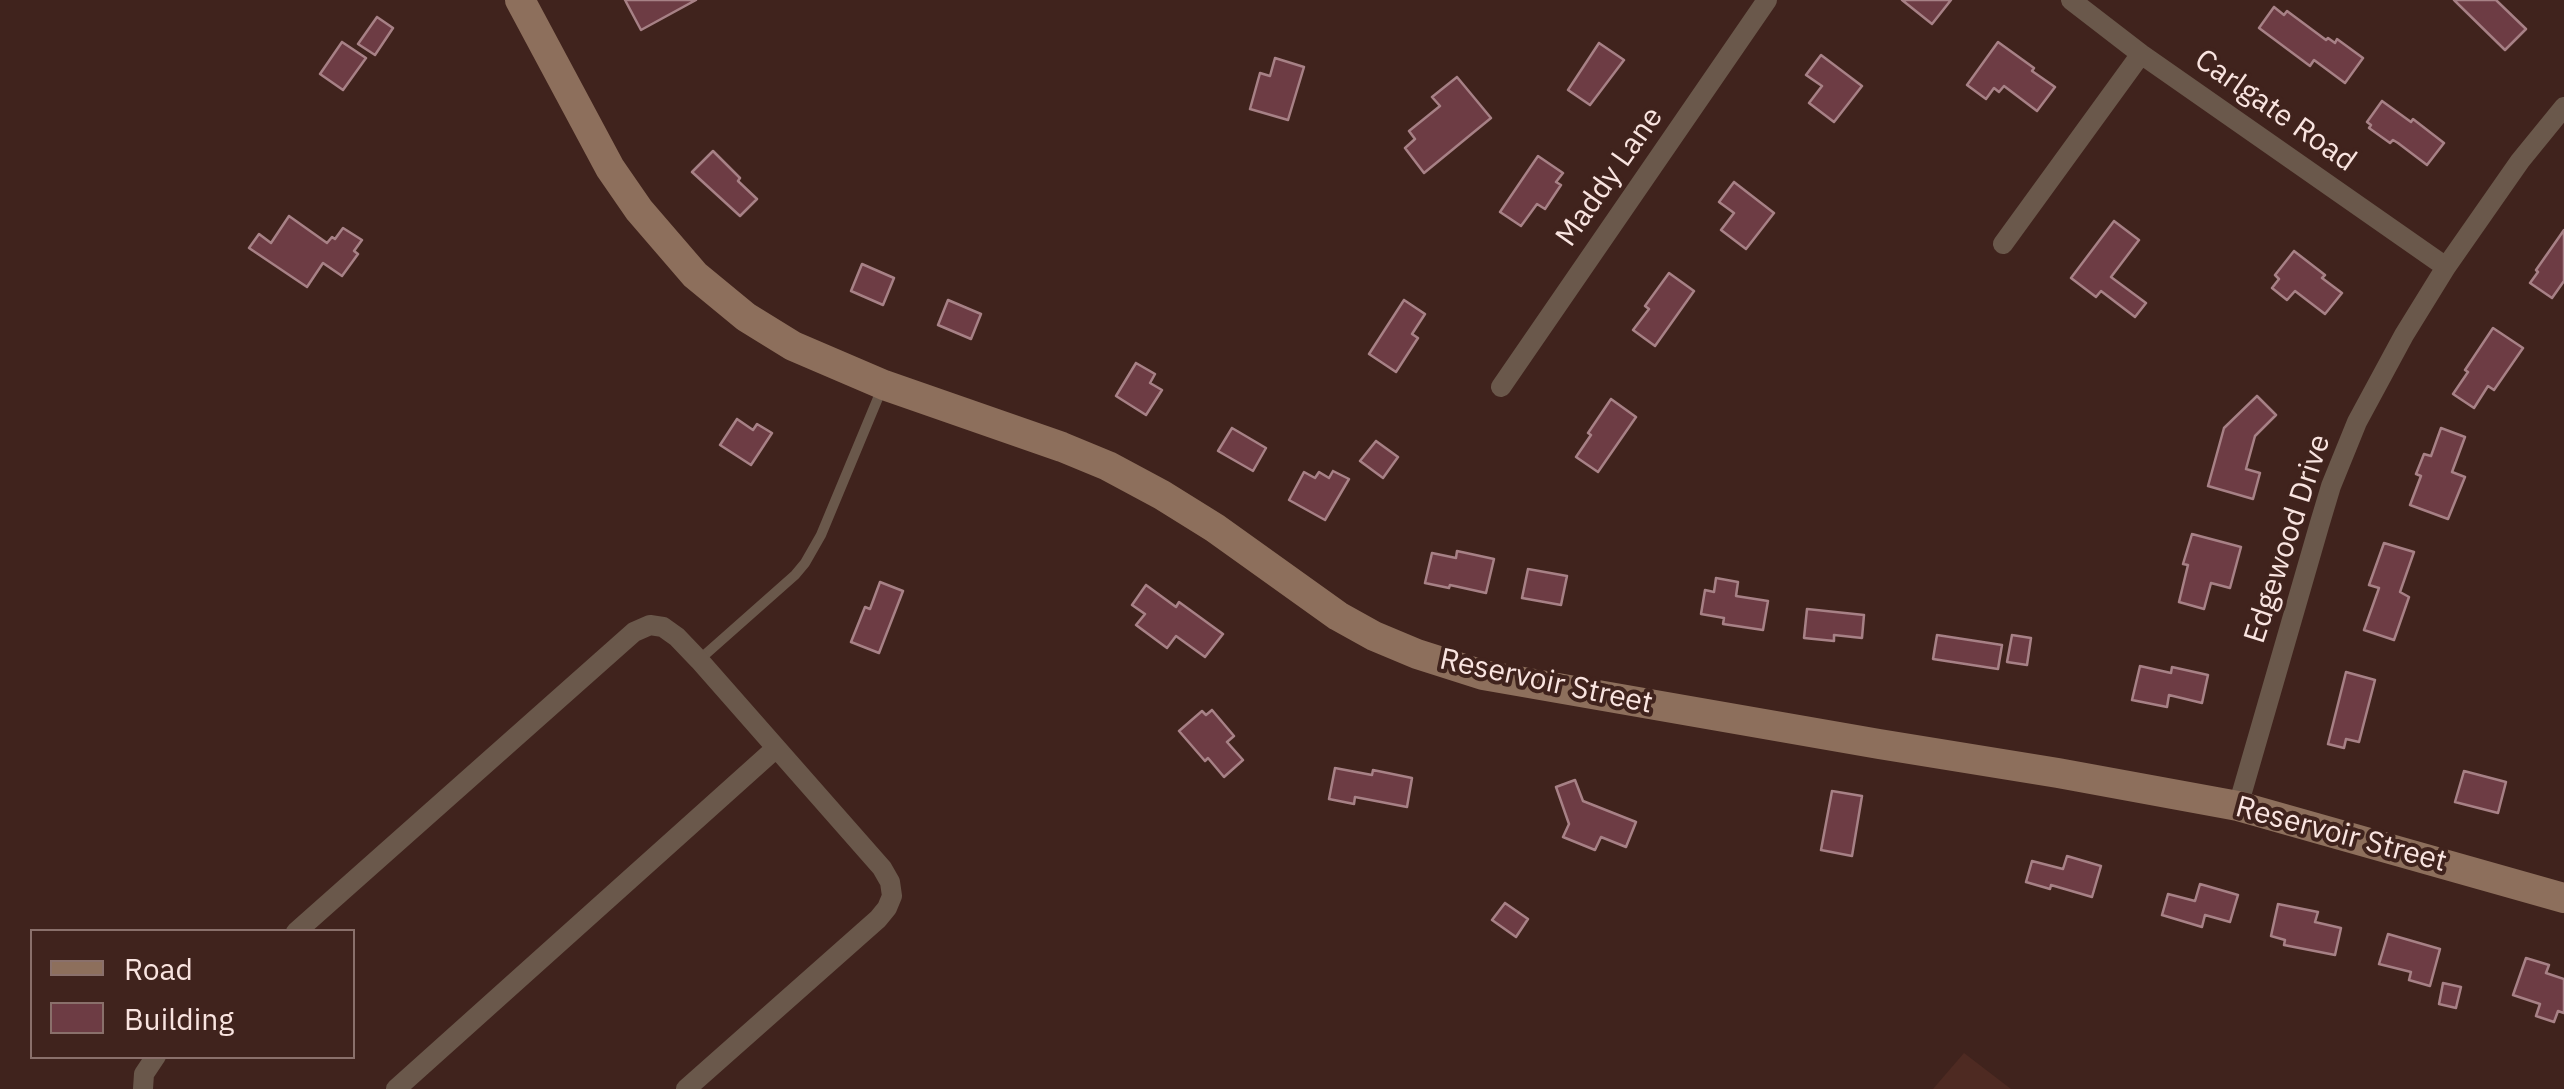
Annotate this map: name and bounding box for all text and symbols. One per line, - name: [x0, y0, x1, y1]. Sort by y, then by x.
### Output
- street label: Carlgate Road: [2187, 42, 2363, 180]
- street label: Maddy Lane: [1549, 100, 1671, 254]
- street label: Edgewood Drive: [2237, 430, 2339, 648]
- street label: Reservoir Street: [1436, 642, 1656, 722]
- street label: Reservoir Street: [2232, 790, 2450, 880]
- legend: [30, 929, 355, 1059]
- text: Road: [124, 949, 193, 988]
- text: Building: [124, 999, 234, 1038]

